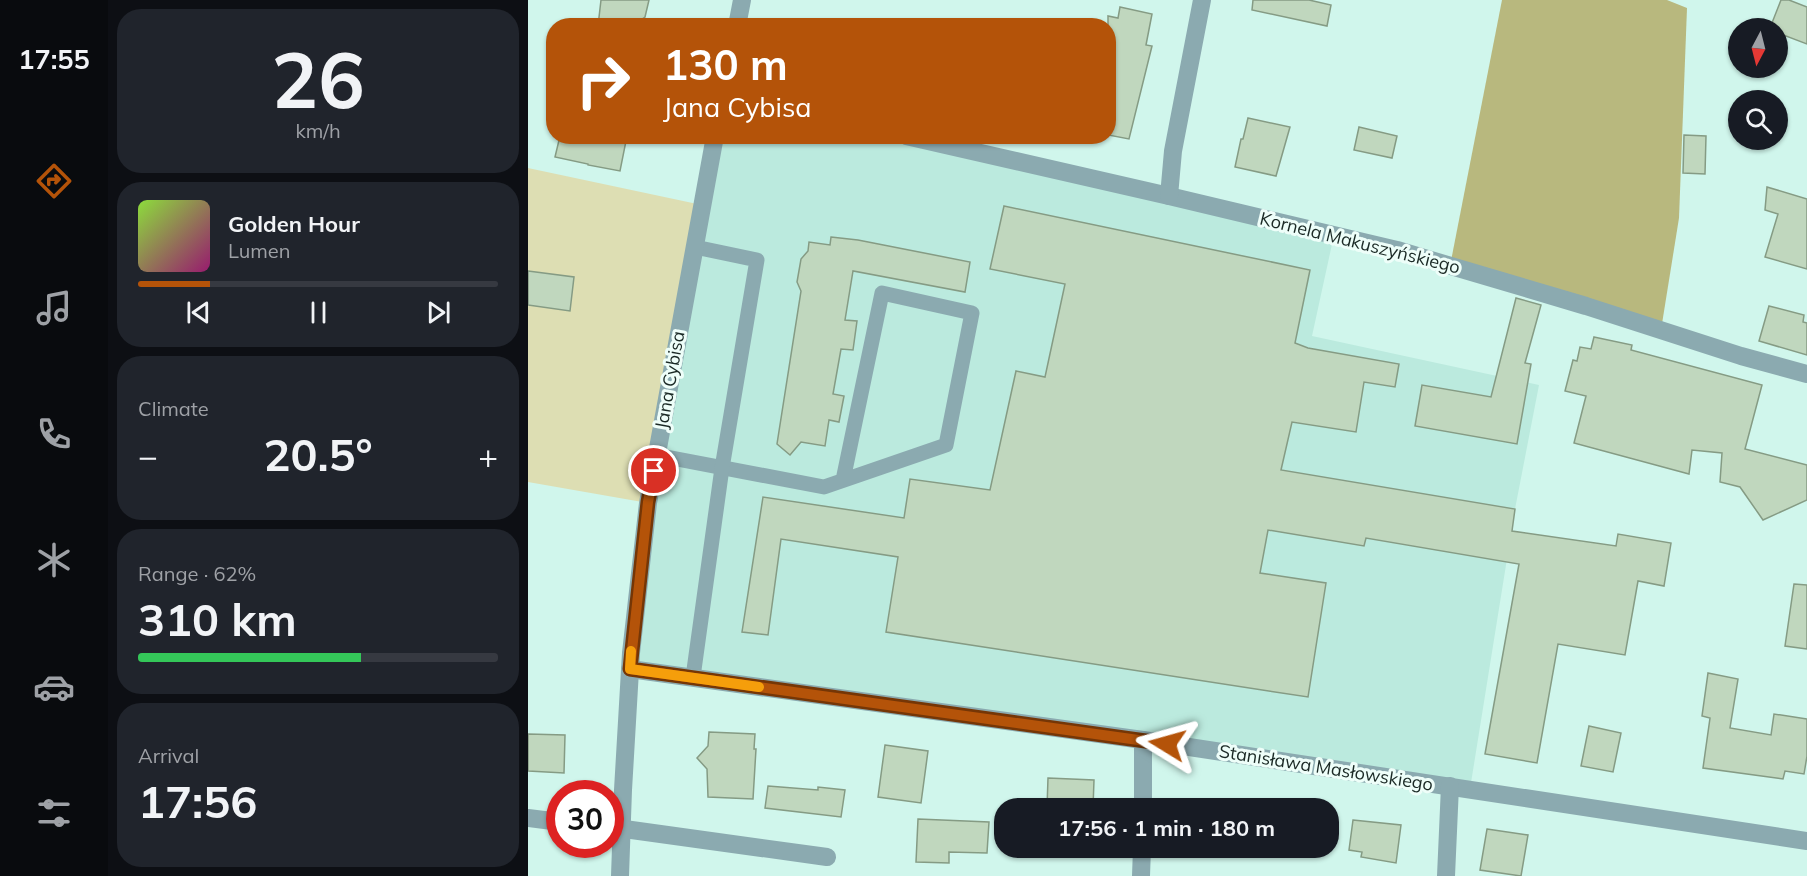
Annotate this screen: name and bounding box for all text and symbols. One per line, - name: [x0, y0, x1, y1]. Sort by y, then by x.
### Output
- north arrow: [1728, 18, 1788, 78]
- map controls: [1728, 18, 1788, 150]
- text: 26: [271, 30, 365, 128]
- text: 130 m: [663, 38, 788, 91]
- text: 17:55: [18, 42, 90, 76]
- icon: right: [564, 42, 642, 120]
- text: Jana Cybisa: [663, 90, 812, 124]
- button: search: [1728, 90, 1788, 150]
- text: km/h: [295, 118, 341, 143]
- icon: directions: [33, 160, 75, 202]
- street label: Kornela Makuszyńskiego: [1258, 206, 1463, 279]
- text: Golden Hour: [228, 210, 360, 238]
- text: Lumen: [228, 238, 290, 263]
- icon: music: [33, 287, 75, 329]
- icon: previous: [182, 296, 215, 329]
- icon: pause: [302, 296, 335, 329]
- icon: next: [422, 296, 455, 329]
- street label: Jana Cybisa: [650, 329, 689, 431]
- text: Climate: [138, 396, 209, 421]
- icon: phone: [33, 413, 75, 455]
- text: 20.5°: [263, 426, 373, 482]
- text: −: [138, 435, 158, 476]
- text: +: [478, 435, 498, 476]
- pin: [628, 445, 679, 496]
- icon: arrive: [637, 454, 670, 487]
- icon: climate: [33, 539, 75, 581]
- text: Range · 62%: [138, 561, 256, 586]
- text: 310 km: [138, 591, 297, 647]
- icon: car: [33, 666, 75, 708]
- position arrow: [1135, 712, 1199, 776]
- street label: Stanisława Masłowskiego: [1217, 739, 1435, 796]
- text: Arrival: [138, 743, 199, 768]
- text: 17:56: [138, 773, 257, 829]
- speed limit sign: 30: [546, 780, 624, 858]
- icon: filters: [33, 792, 75, 834]
- text: 17:56 · 1 min · 180 m: [1058, 814, 1275, 842]

